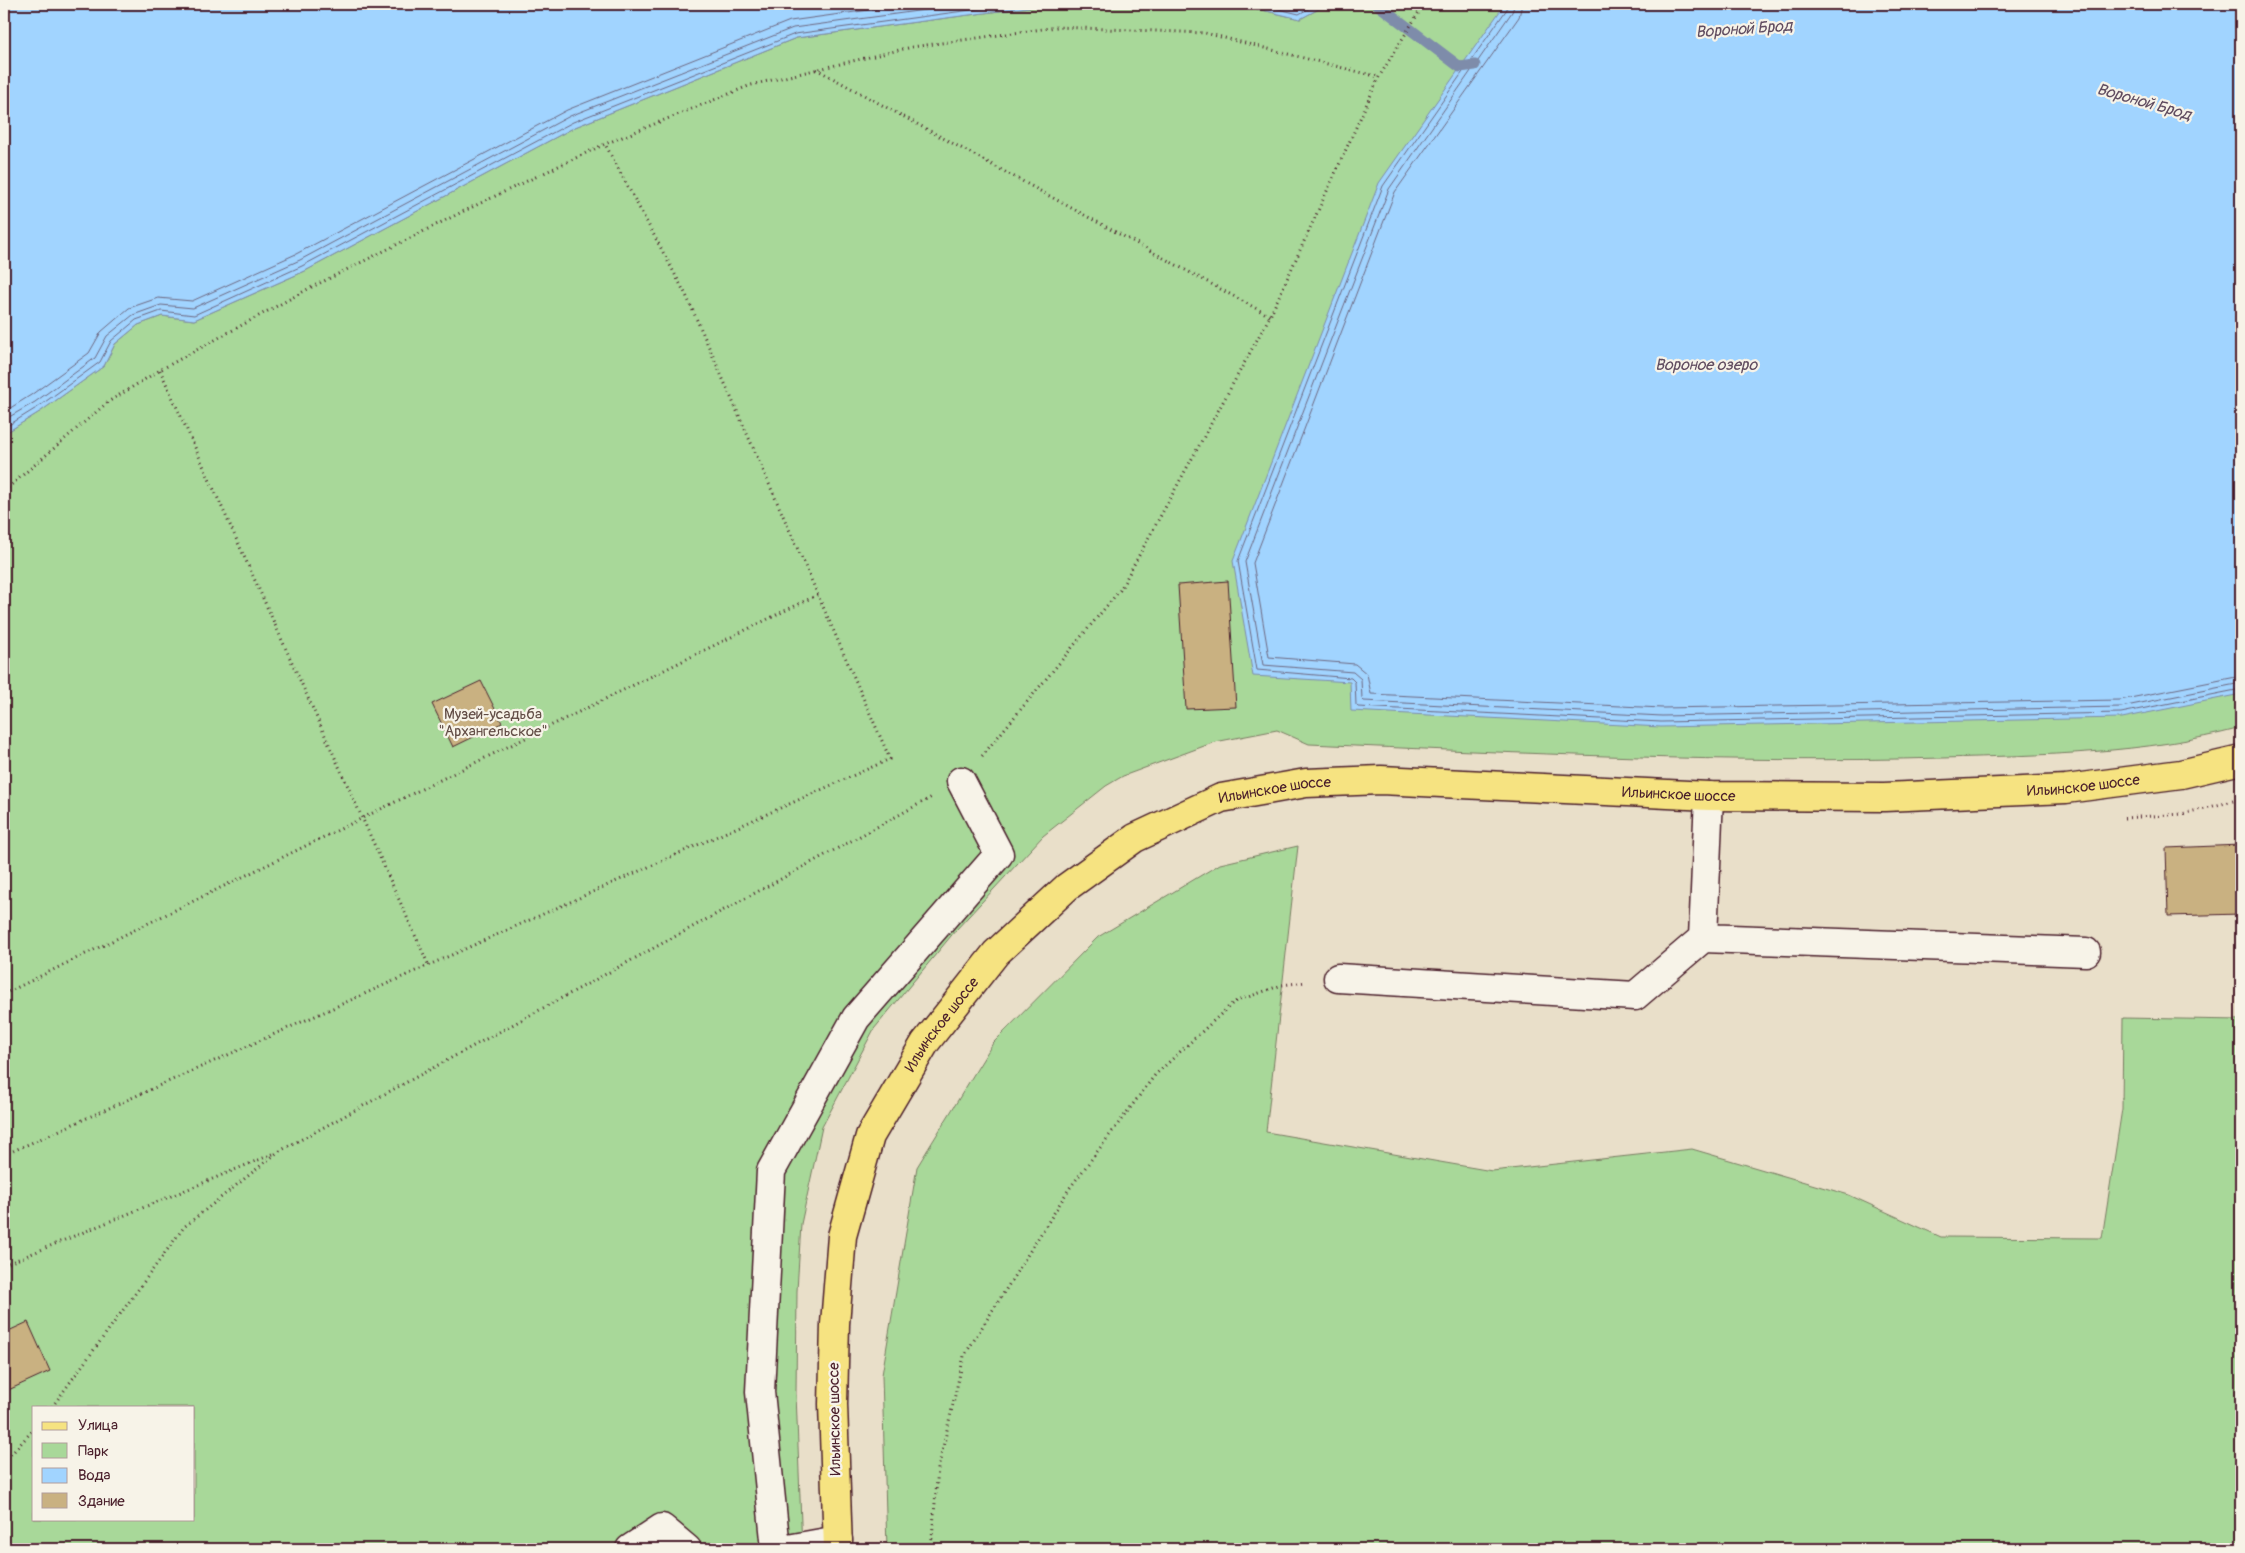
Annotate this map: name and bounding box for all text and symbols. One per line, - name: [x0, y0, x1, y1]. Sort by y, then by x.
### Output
- water label: Вороной Брод: [1695, 16, 1794, 42]
- water label: Вороной Брод: [2095, 79, 2195, 125]
- water label: Вороное озеро: [1655, 355, 1758, 375]
- park label: Музей-усадьба "Архангельское": [438, 705, 548, 741]
- street label: Ильинское шоссе: [2026, 770, 2141, 800]
- street label: Ильинское шоссе: [1217, 772, 1332, 808]
- street label: Ильинское шоссе: [1622, 782, 1736, 806]
- street label: Ильинское шоссе: [901, 973, 983, 1075]
- street label: Ильинское шоссе: [825, 1362, 845, 1476]
- legend: [32, 1406, 195, 1520]
- text: Улица: [78, 1416, 118, 1435]
- text: Парк: [78, 1442, 109, 1461]
- text: Вода: [78, 1466, 111, 1485]
- text: Здание: [78, 1492, 125, 1511]

